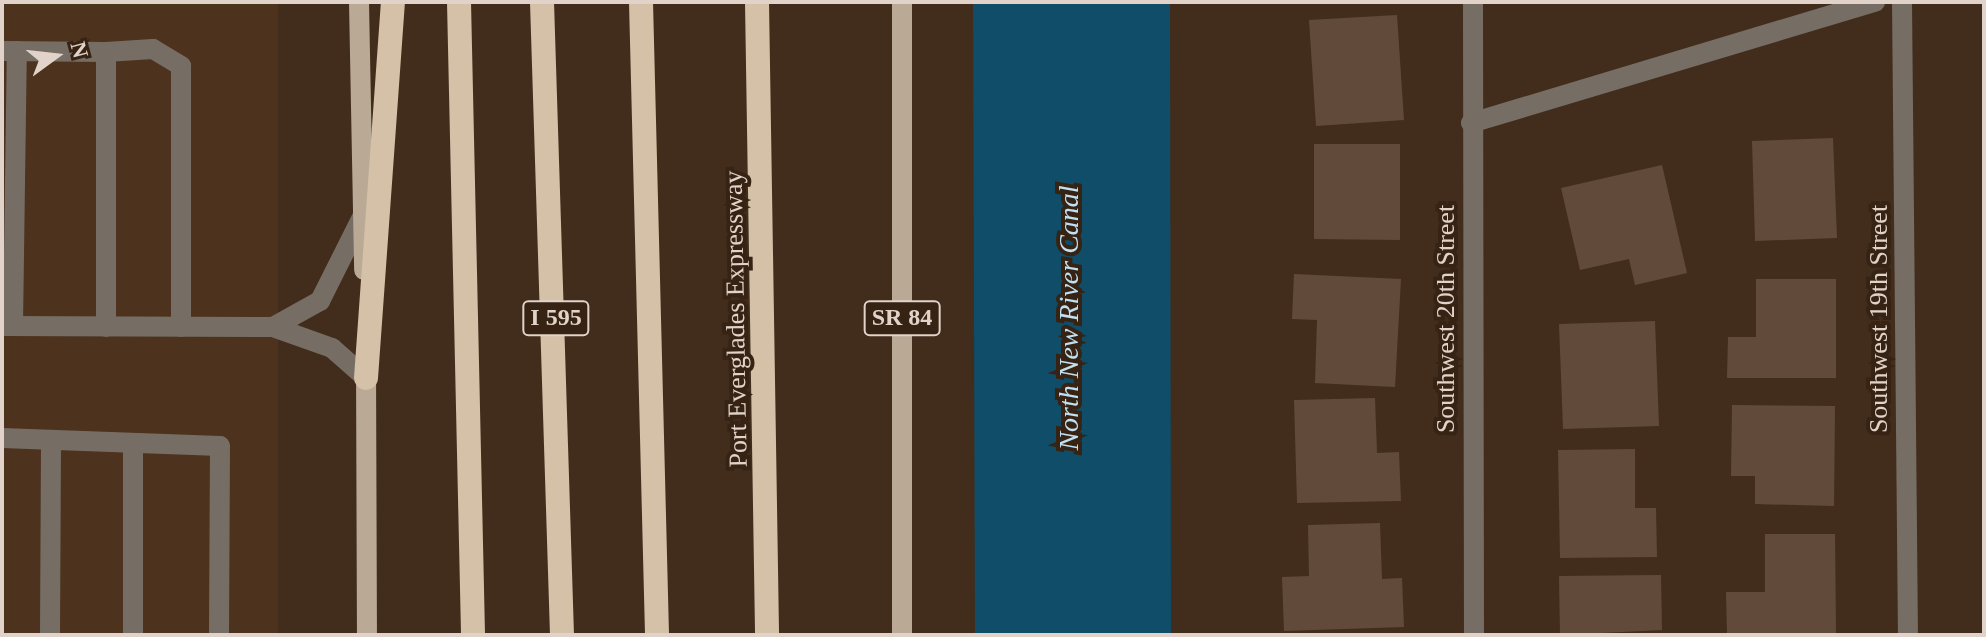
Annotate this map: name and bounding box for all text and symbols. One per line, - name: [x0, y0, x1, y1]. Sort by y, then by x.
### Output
- north arrow: [16, 16, 96, 96]
- text: N: [66, 39, 94, 61]
- street label: Port Everglades Expressway: [718, 170, 754, 468]
- water label: North New River Canal: [1052, 185, 1086, 451]
- street label: Southwest 20th Street: [1430, 205, 1462, 433]
- street label: Southwest 19th Street: [1863, 205, 1895, 433]
- road number: I 595: [522, 298, 590, 338]
- road number: SR 84: [862, 298, 942, 338]

